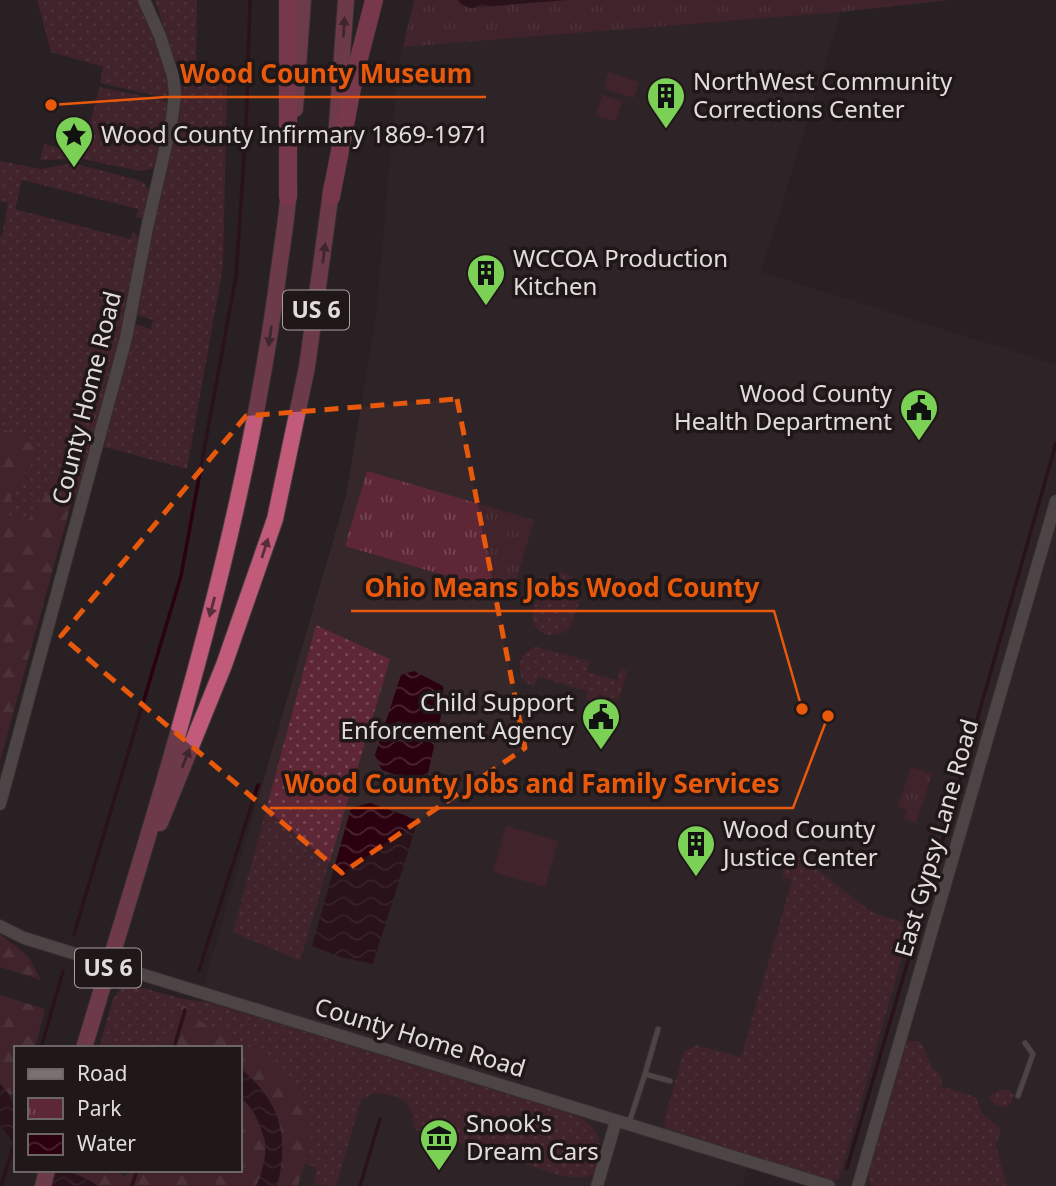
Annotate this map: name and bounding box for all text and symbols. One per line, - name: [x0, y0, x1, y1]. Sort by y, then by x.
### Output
- one-way arrow: [339, 16, 350, 38]
- callout: Wood County Museum: [166, 50, 486, 97]
- text: Wood County Museum: [180, 55, 472, 91]
- place label: NorthWest Community Corrections Center: [693, 64, 953, 125]
- building icon: NorthWest Community Corrections Center: [645, 75, 687, 130]
- place icon: Wood County Infirmary 1869-1971: [53, 114, 95, 169]
- place label: Wood County Infirmary 1869-1971: [101, 117, 489, 150]
- place label: WCCOA Production Kitchen: [513, 241, 728, 302]
- one-way arrow: [318, 242, 329, 264]
- building icon: WCCOA Production Kitchen: [465, 252, 507, 307]
- street label: County Home Road: [43, 288, 128, 508]
- road number: US 6: [283, 290, 349, 330]
- one-way arrow: [264, 325, 275, 347]
- place label: Wood County Health Department: [674, 376, 893, 437]
- public building icon: Wood County Health Department: [898, 387, 940, 442]
- one-way arrow: [261, 538, 271, 559]
- callout: Ohio Means Jobs Wood County: [351, 564, 774, 611]
- text: Ohio Means Jobs Wood County: [365, 569, 760, 605]
- one-way arrow: [206, 596, 217, 618]
- place label: Child Support Enforcement Agency: [341, 685, 575, 746]
- public building icon: Child Support Enforcement Agency: [580, 696, 622, 751]
- street label: East Gypsy Lane Road: [886, 715, 985, 960]
- one-way arrow: [181, 748, 192, 769]
- callout: Wood County Jobs and Family Services: [270, 761, 793, 808]
- text: Wood County Jobs and Family Services: [284, 765, 780, 801]
- place label: Wood County Justice Center: [721, 812, 878, 873]
- building icon: Wood County Justice Center: [675, 823, 717, 878]
- road number: US 6: [75, 948, 141, 987]
- street label: County Home Road: [311, 989, 530, 1084]
- legend: [14, 1046, 242, 1172]
- text: Road: [77, 1059, 127, 1087]
- text: Park: [77, 1094, 122, 1122]
- place label: Snook's Dream Cars: [466, 1106, 599, 1167]
- museum icon: Snook's Dream Cars: [418, 1117, 460, 1172]
- text: Water: [77, 1129, 136, 1157]

